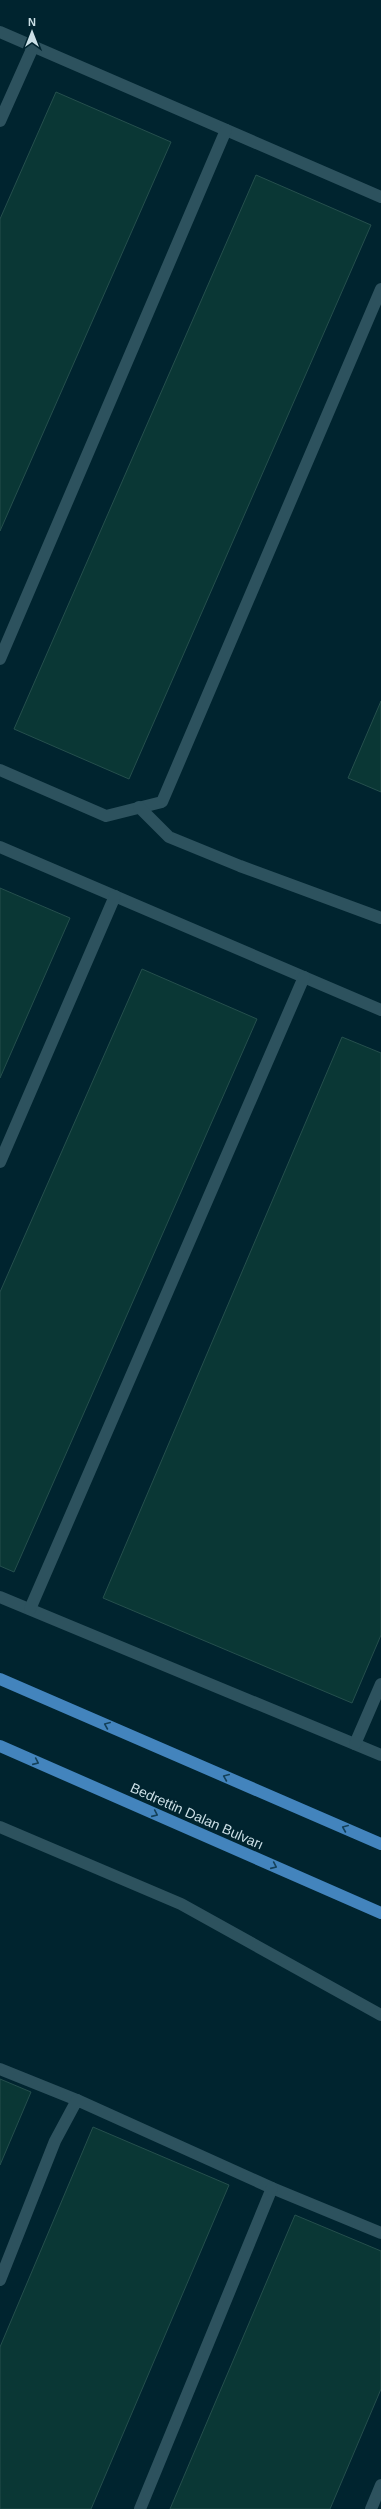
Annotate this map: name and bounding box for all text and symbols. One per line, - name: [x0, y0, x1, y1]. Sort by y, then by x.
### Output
- north arrow: [12, 12, 52, 52]
- text: N: [28, 16, 36, 28]
- one-way arrow: [103, 1722, 111, 1730]
- one-way arrow: [31, 1757, 39, 1765]
- one-way arrow: [222, 1773, 229, 1781]
- street label: Bedrettin Dalan Bulvarı: [128, 1779, 266, 1853]
- one-way arrow: [150, 1809, 158, 1817]
- one-way arrow: [342, 1825, 350, 1833]
- one-way arrow: [270, 1862, 277, 1870]

